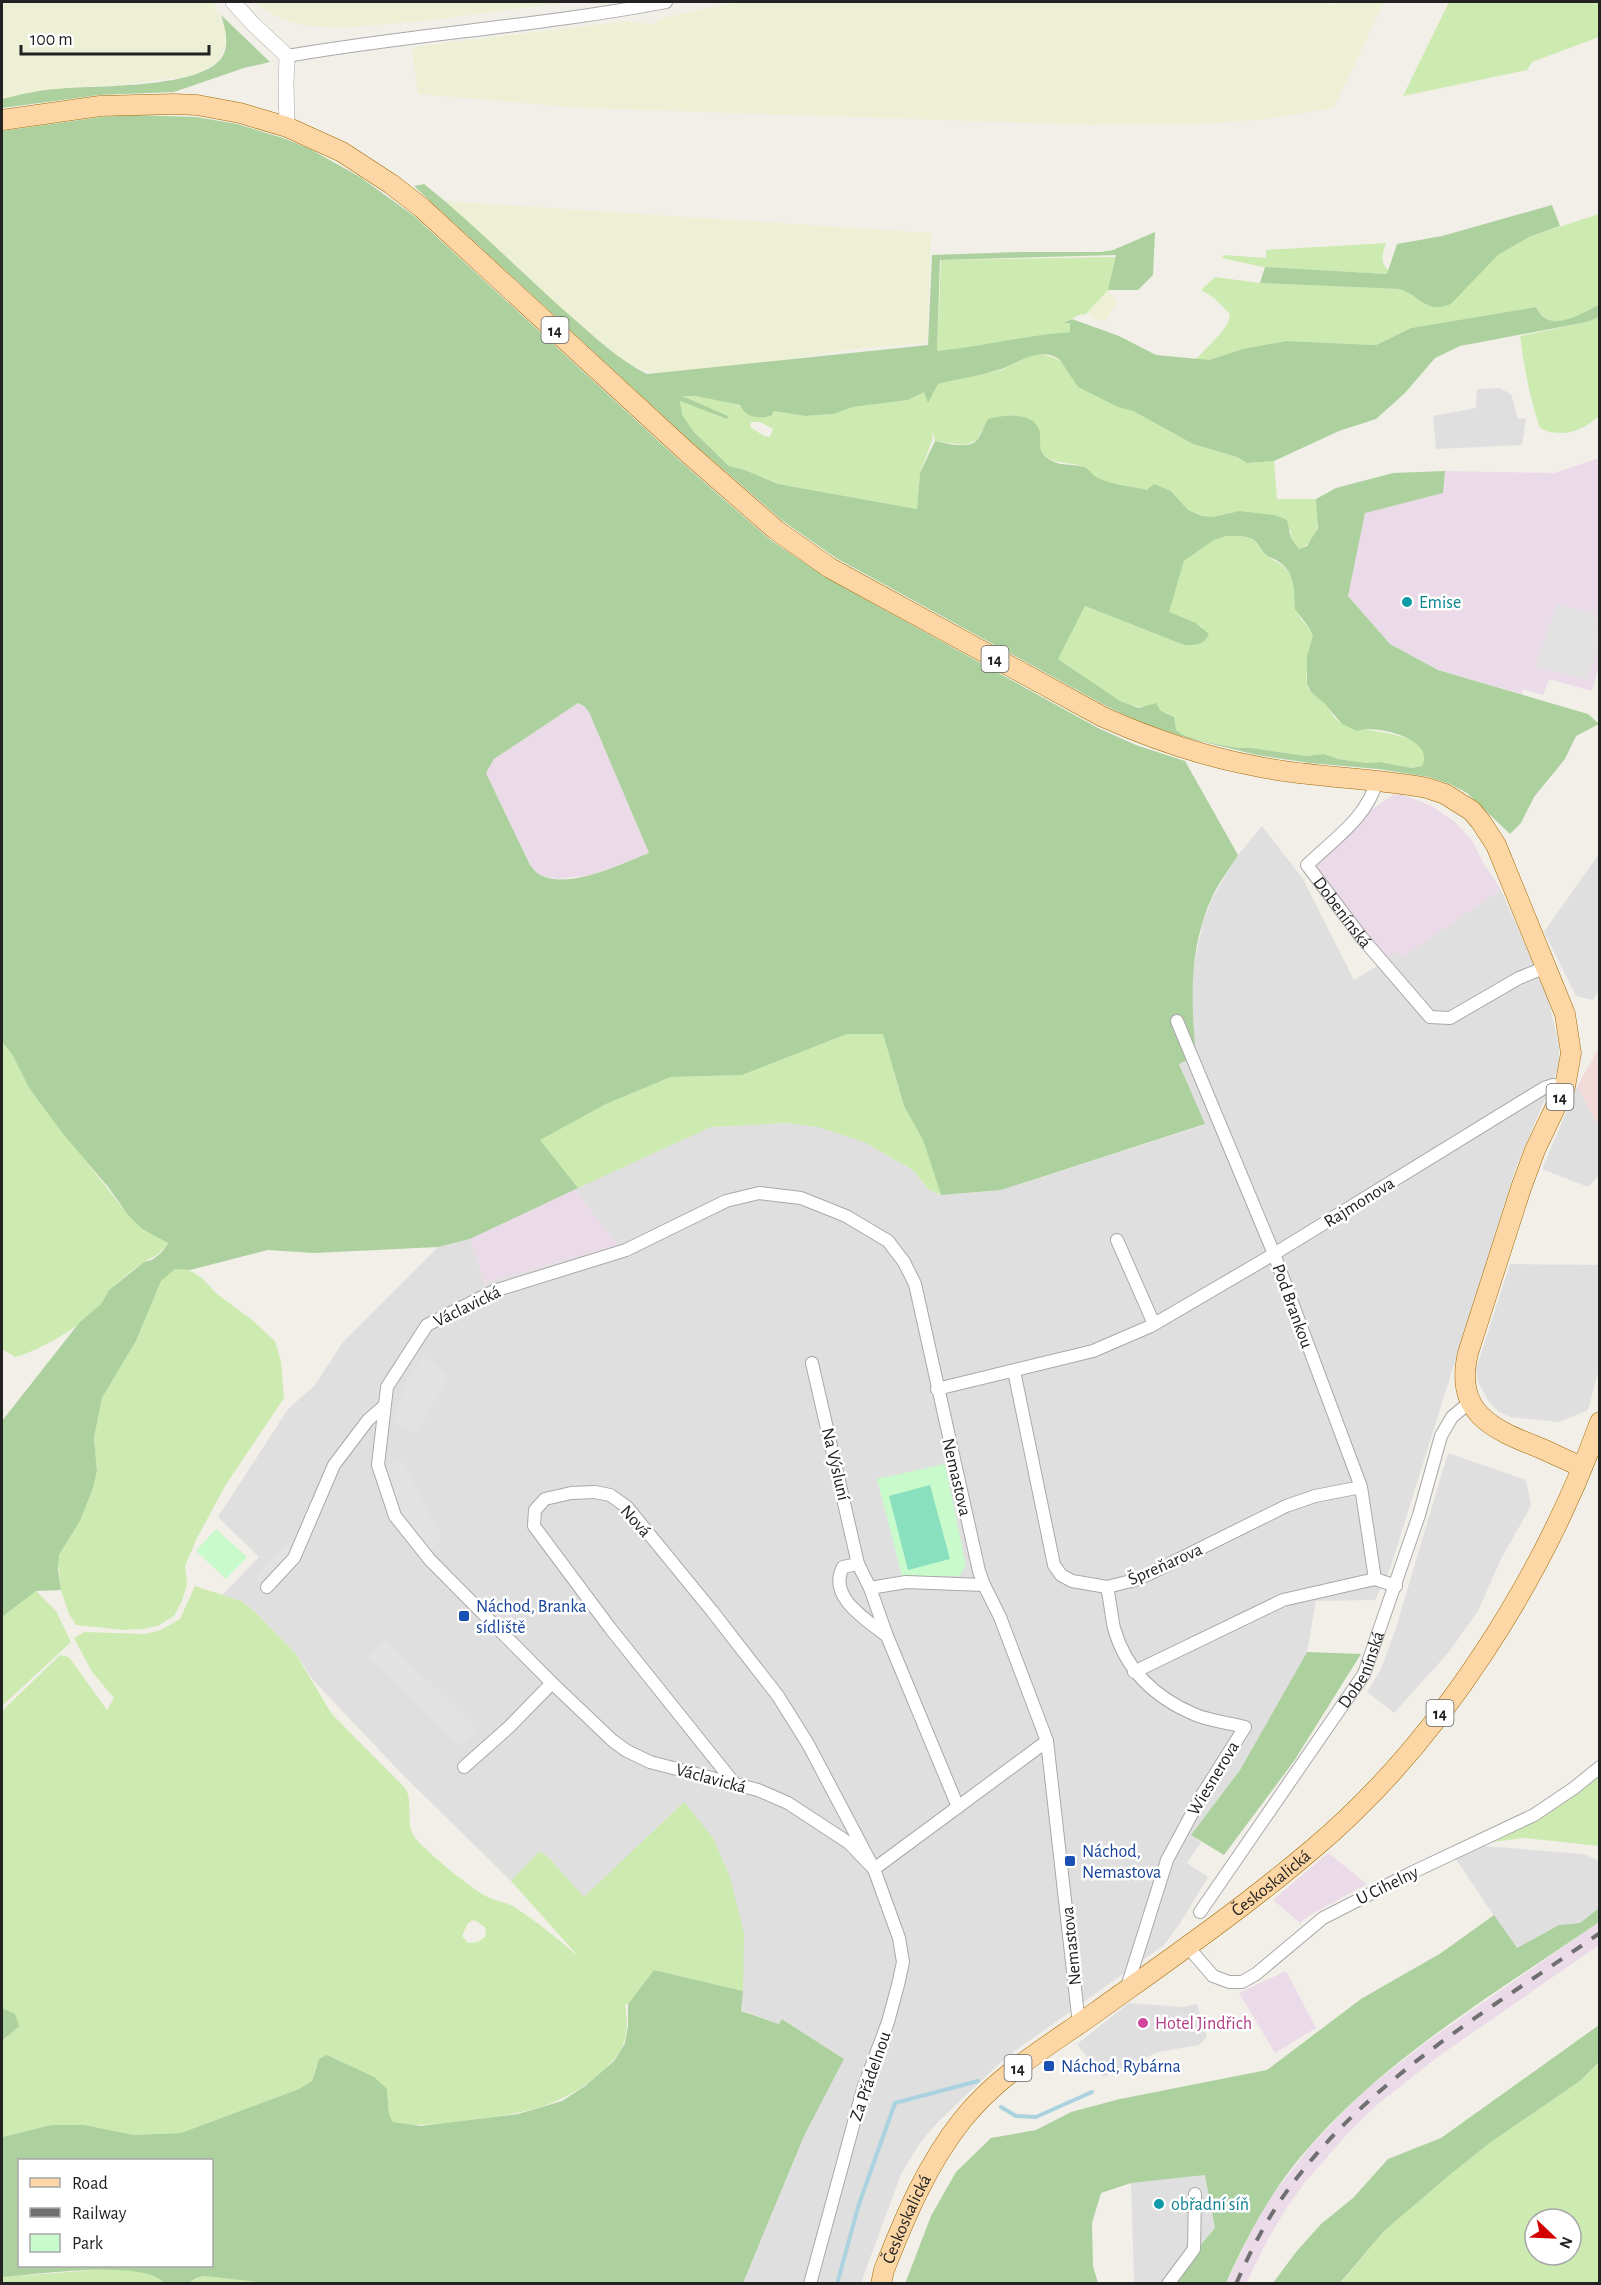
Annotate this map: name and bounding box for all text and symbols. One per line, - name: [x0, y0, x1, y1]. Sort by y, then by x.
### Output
- scale bar: [21, 18, 208, 56]
- text: 100 m: [30, 31, 73, 49]
- road number: 14: [542, 317, 568, 343]
- place label: Emise: [1419, 594, 1461, 612]
- marker: Emise: [1400, 595, 1414, 609]
- road number: 14: [982, 646, 1008, 672]
- street label: Dobenínská: [1309, 874, 1374, 952]
- road number: 14: [1546, 1084, 1574, 1110]
- street label: Rajmonova: [1321, 1174, 1398, 1231]
- street label: Pod Brankou: [1269, 1262, 1316, 1351]
- street label: Václavická: [431, 1283, 504, 1331]
- street label: Na Výsluní: [818, 1426, 852, 1503]
- street label: Nemastova: [938, 1437, 974, 1518]
- street label: Nová: [616, 1502, 654, 1541]
- street label: Špreňarova: [1124, 1538, 1205, 1589]
- place label: Náchod, Branka sídliště: [476, 1598, 586, 1637]
- marker: Náchod, Branka sídliště: [457, 1609, 471, 1623]
- street label: Dobenínská: [1335, 1629, 1388, 1712]
- road number: 14: [1426, 1700, 1454, 1726]
- street label: Wiesnerova: [1185, 1738, 1243, 1819]
- street label: Václavická: [674, 1761, 748, 1797]
- place label: Náchod, Nemastova: [1082, 1843, 1161, 1882]
- street label: Českoskalická: [1227, 1847, 1314, 1921]
- marker: Náchod, Nemastova: [1063, 1854, 1077, 1868]
- street label: U Cihelny: [1354, 1863, 1422, 1909]
- street label: Nemastova: [1059, 1906, 1085, 1986]
- place label: Hotel Jindřich: [1155, 2015, 1252, 2033]
- marker: Hotel Jindřich: [1136, 2016, 1150, 2030]
- street label: Za Přádelnou: [847, 2029, 895, 2123]
- road number: 14: [1004, 2055, 1032, 2081]
- place label: Náchod, Rybárna: [1061, 2058, 1181, 2076]
- marker: Náchod, Rybárna: [1042, 2059, 1056, 2073]
- legend: [18, 2159, 213, 2267]
- street label: Českoskalická: [877, 2172, 935, 2266]
- text: Road: [72, 2175, 108, 2193]
- place label: obřadní síň: [1171, 2196, 1249, 2214]
- marker: obřadní síň: [1152, 2197, 1166, 2211]
- text: Railway: [72, 2205, 127, 2223]
- north arrow: [1523, 2207, 1583, 2267]
- text: N: [1556, 2234, 1575, 2251]
- text: Park: [72, 2235, 104, 2253]

